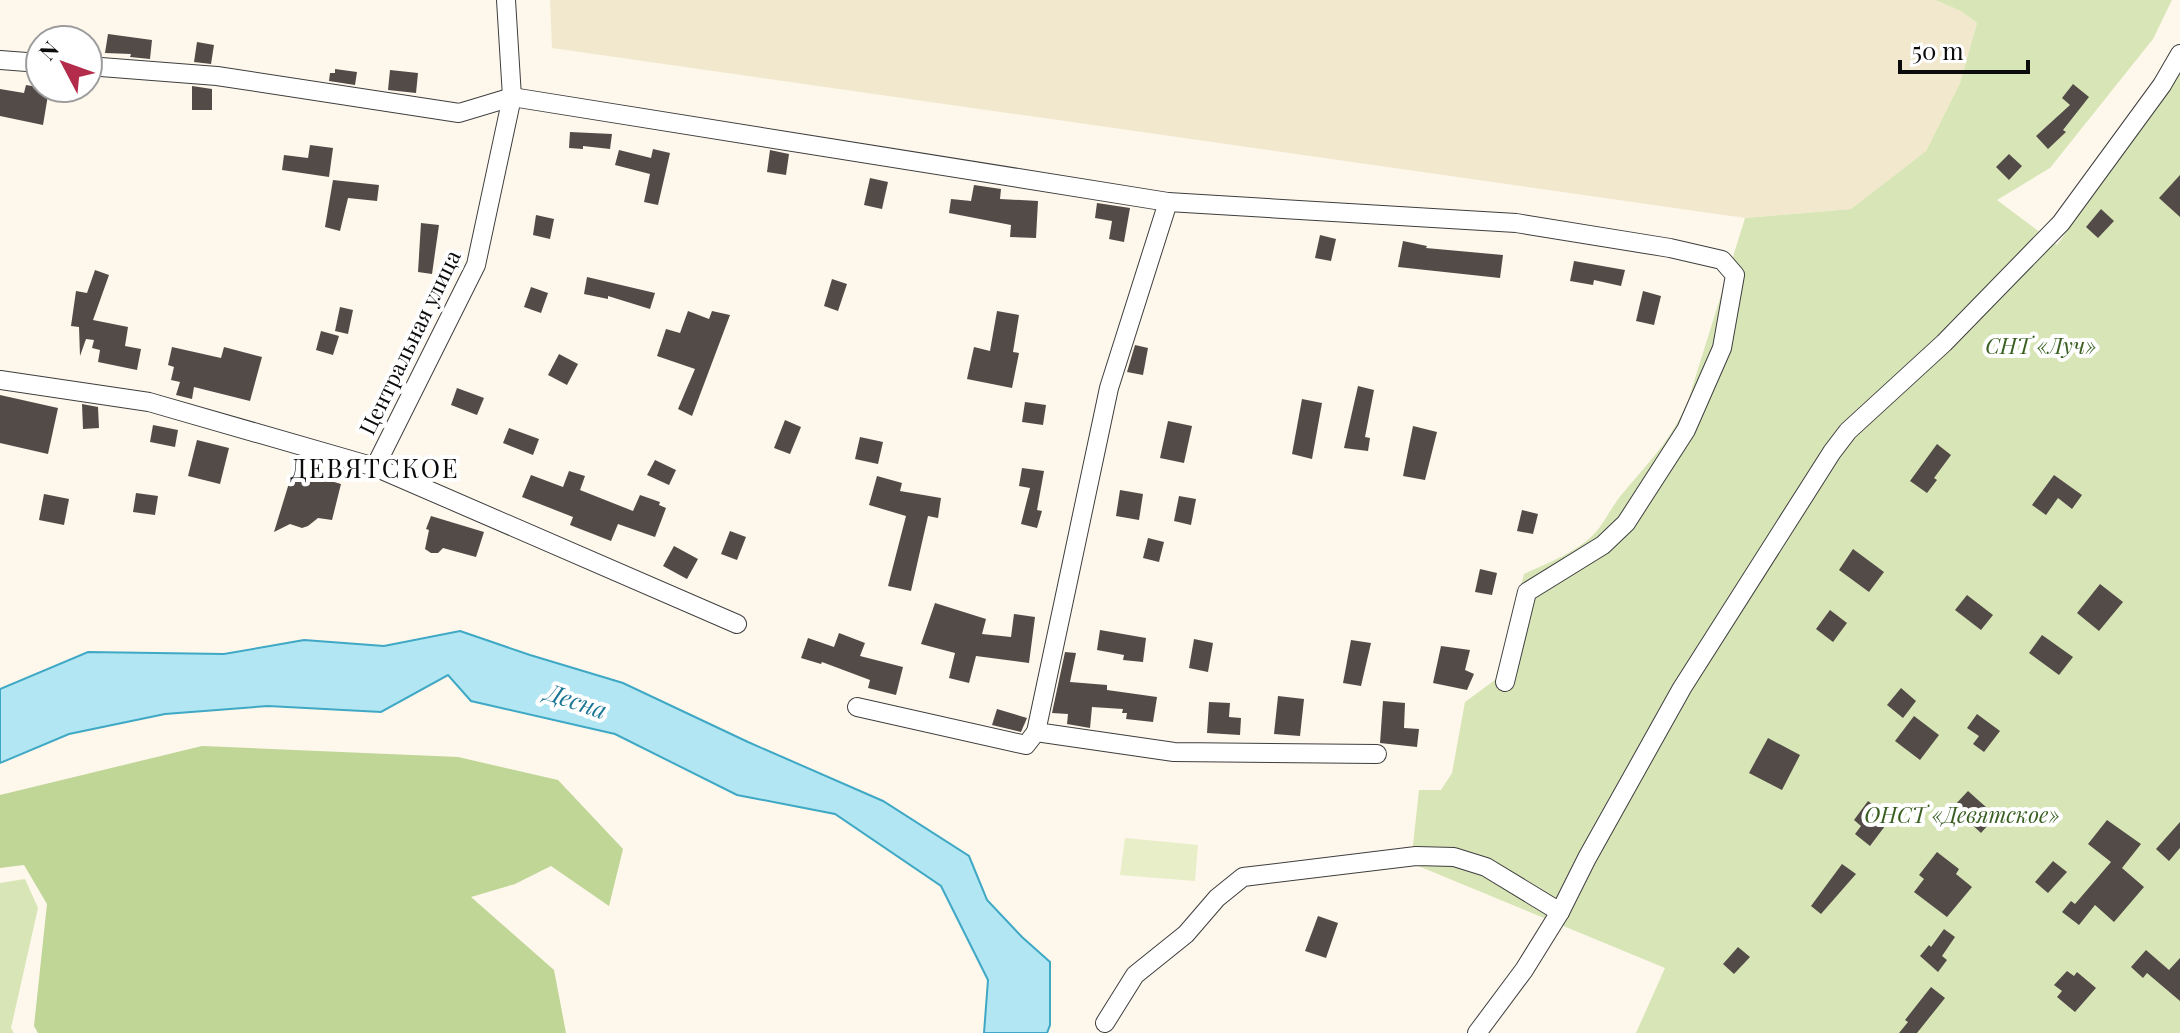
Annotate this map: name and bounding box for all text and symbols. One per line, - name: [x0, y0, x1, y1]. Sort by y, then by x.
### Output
- north arrow: [24, 24, 104, 104]
- scale bar: [1900, 24, 2028, 74]
- text: N: [32, 34, 65, 66]
- text: 50 m: [1912, 34, 1964, 66]
- street label: Центральная улица: [351, 245, 467, 439]
- park label: СНТ «Луч»: [1985, 330, 2097, 360]
- district label: ДЕВЯТСКОЕ: [290, 450, 460, 485]
- water label: Десна: [539, 673, 612, 725]
- park label: ОНСТ «Девятское»: [1864, 799, 2060, 829]

